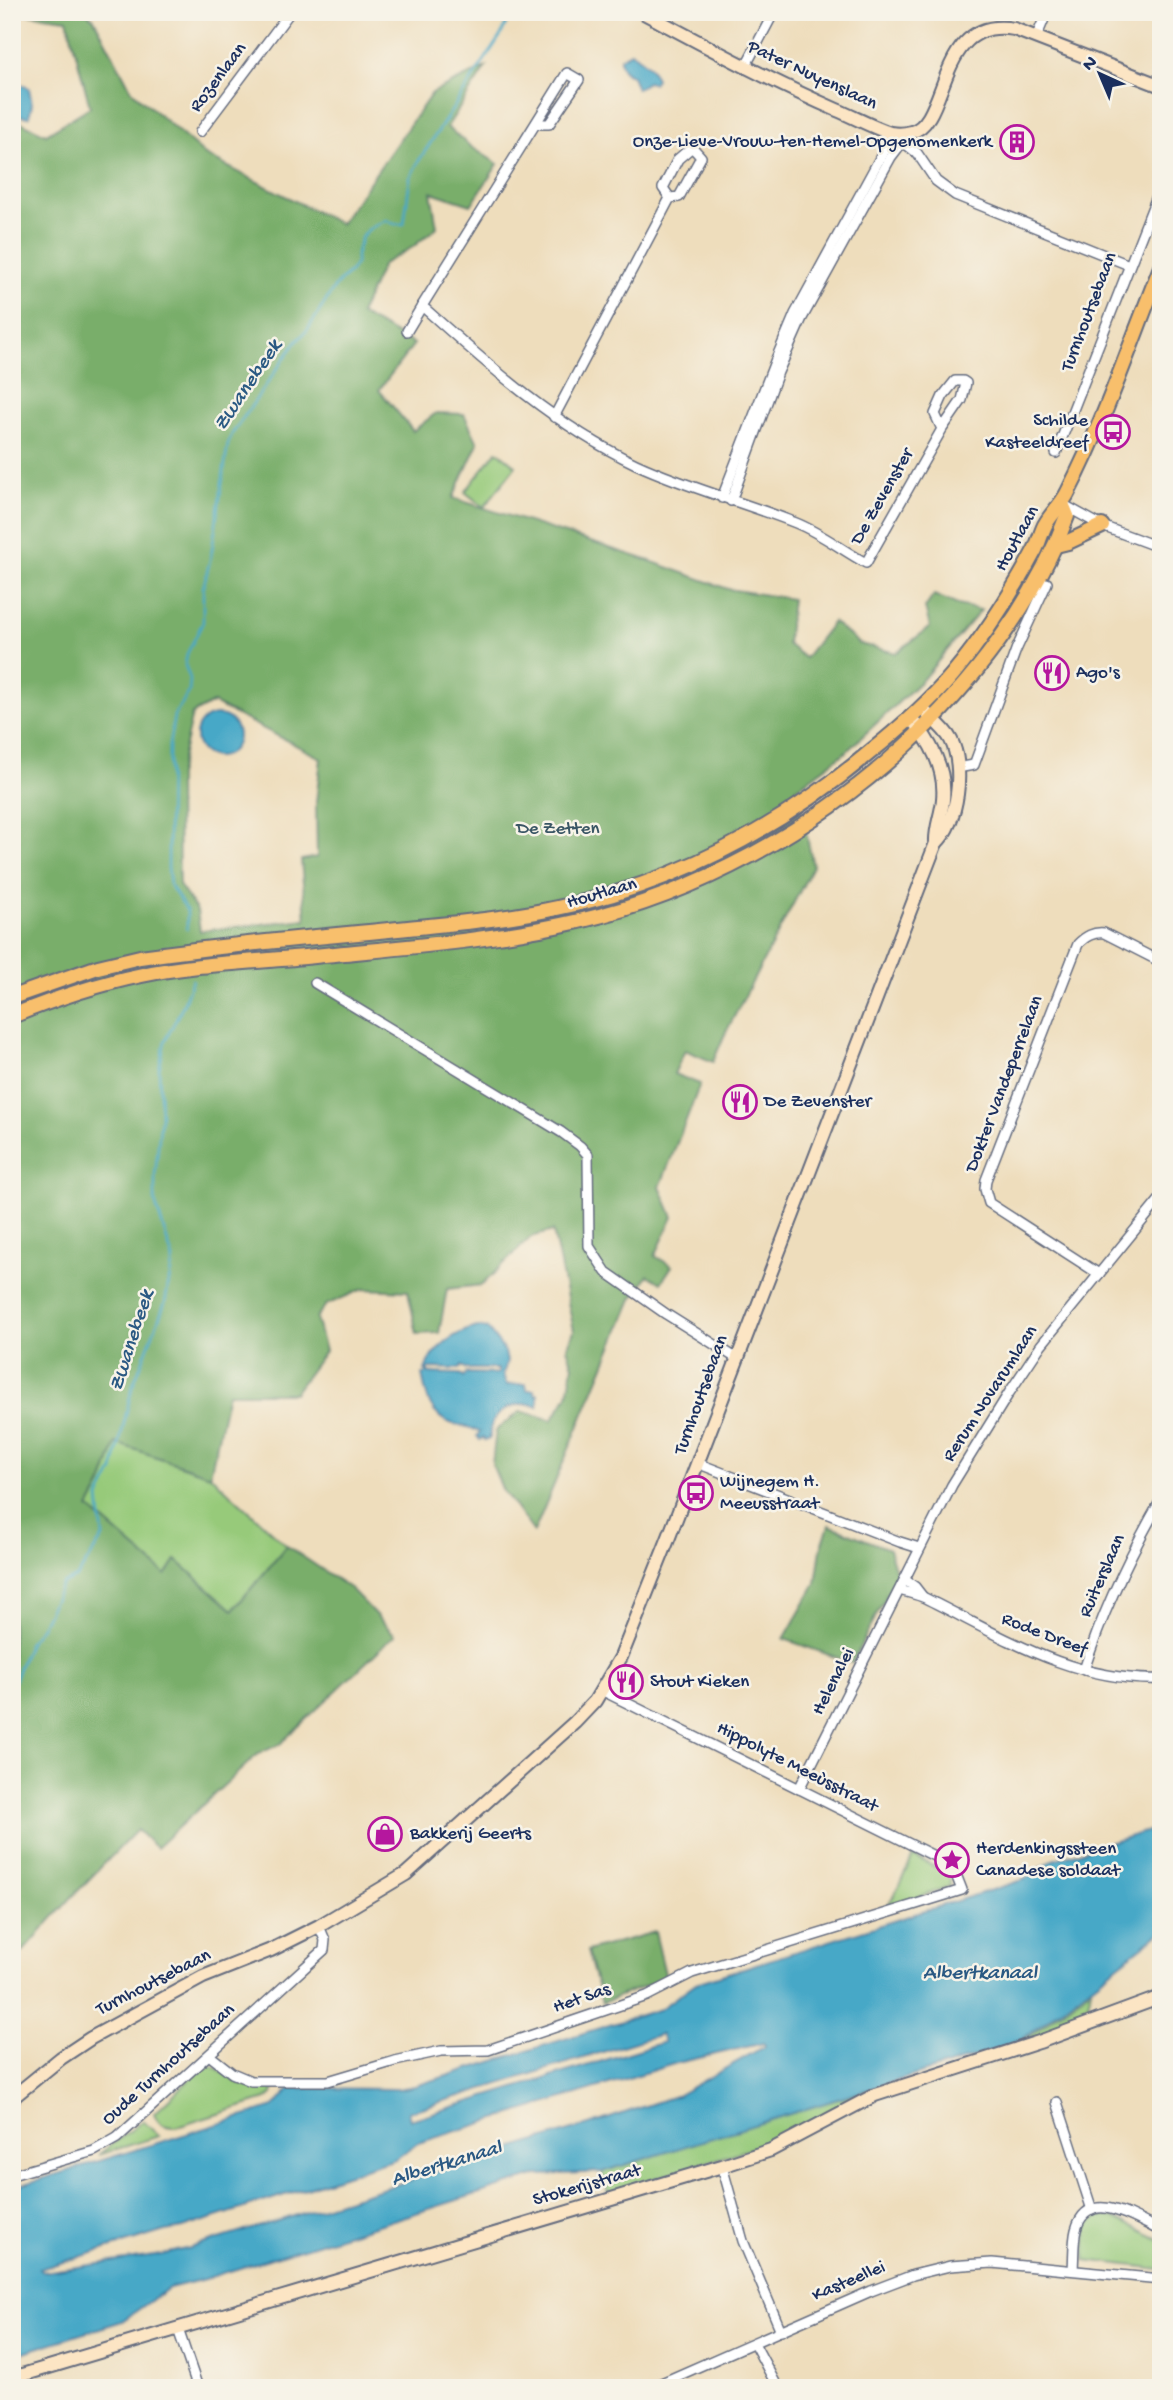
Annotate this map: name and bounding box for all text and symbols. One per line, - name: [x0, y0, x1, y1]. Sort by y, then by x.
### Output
- street label: Pater Nuyenslaan: [743, 35, 881, 116]
- north arrow: [1064, 38, 1134, 108]
- street label: Rozenlaan: [185, 39, 253, 117]
- text: N: [1078, 52, 1103, 77]
- building icon: Onze-Lieve-Vrouw-ten-Hemel-Opgenomenkerk: [998, 123, 1036, 161]
- place label: Onze-Lieve-Vrouw-ten-Hemel-Opgenomenkerk: [633, 131, 994, 154]
- street label: Turnhoutsebaan: [1056, 249, 1123, 376]
- water label: Zwanebeek: [209, 334, 290, 436]
- place label: Schilde Kasteeldreef: [985, 410, 1090, 455]
- bus stop icon: Schilde Kasteeldreef: [1094, 413, 1132, 451]
- street label: De Zevenster: [845, 443, 921, 551]
- street label: Houtlaan: [991, 502, 1045, 576]
- restaurant icon: Ago's: [1033, 654, 1071, 692]
- place label: Ago's: [1076, 662, 1121, 685]
- park label: De Zetten: [514, 818, 600, 841]
- street label: Houtlaan: [564, 873, 640, 915]
- street label: Dokter Vandeperrelaan: [960, 992, 1049, 1177]
- restaurant icon: De Zevenster: [721, 1083, 759, 1121]
- place label: De Zevenster: [762, 1091, 874, 1114]
- water label: Zwanebeek: [105, 1285, 162, 1395]
- street label: Rerum Novarumlaan: [938, 1321, 1044, 1467]
- street label: Turnhoutsebaan: [669, 1332, 734, 1459]
- place label: Wijnegem H. Meeusstraat: [720, 1471, 821, 1516]
- bus stop icon: Wijnegem H. Meeusstraat: [677, 1474, 715, 1512]
- street label: Ruiterslaan: [1074, 1531, 1132, 1621]
- street label: Rode Dreef: [998, 1608, 1092, 1663]
- street label: Helenalei: [807, 1645, 861, 1719]
- restaurant icon: Stout Kieken: [607, 1663, 645, 1701]
- place label: Stout Kieken: [650, 1671, 749, 1694]
- street label: Hippolyte Meeùsstraat: [712, 1717, 884, 1820]
- shop icon: Bakkerij Geerts: [366, 1815, 404, 1853]
- place label: Bakkerij Geerts: [409, 1823, 532, 1846]
- place label: Herdenkingssteen Canadese soldaat: [976, 1838, 1122, 1883]
- place icon: Herdenkingssteen Canadese soldaat: [933, 1841, 971, 1879]
- street label: Turnhoutsebaan: [92, 1944, 215, 2022]
- water label: Albertkanaal: [923, 1962, 1038, 1987]
- street label: Het Sas: [550, 1978, 615, 2020]
- street label: Oude Turnhoutsebaan: [98, 1999, 240, 2131]
- water label: Albertkanaal: [389, 2136, 506, 2194]
- street label: Stokerijstraat: [530, 2159, 646, 2212]
- street label: Kasteellei: [809, 2256, 889, 2308]

